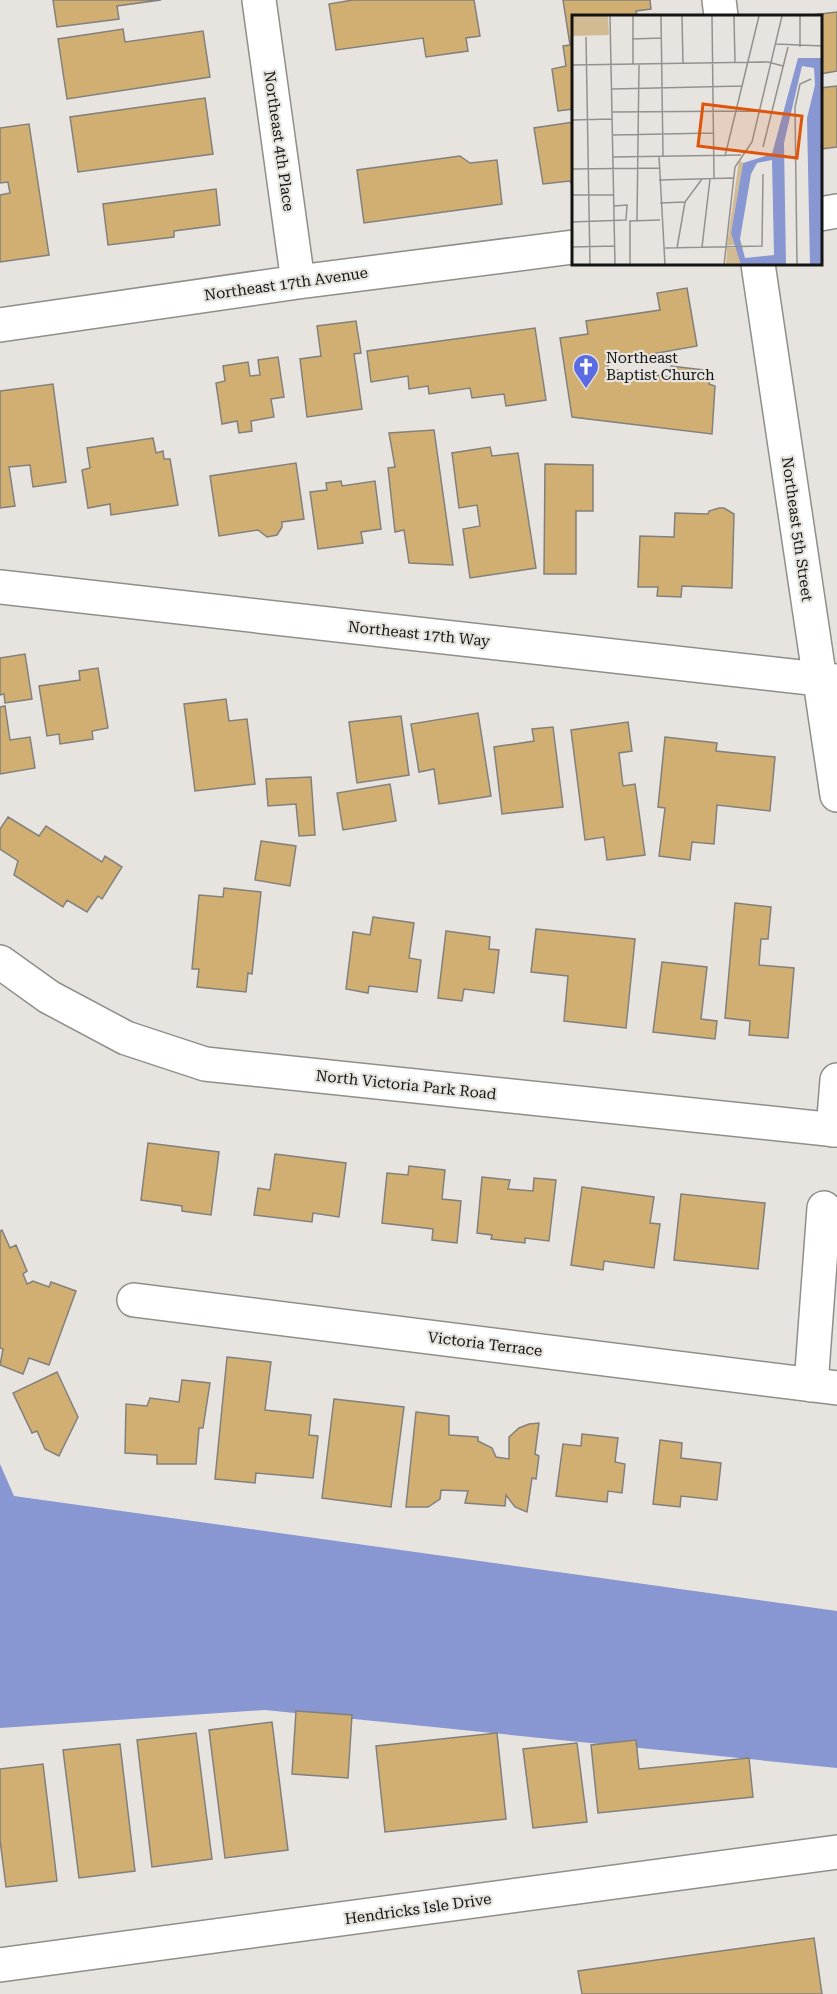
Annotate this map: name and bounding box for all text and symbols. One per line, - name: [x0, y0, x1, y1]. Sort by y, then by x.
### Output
- inset map: [572, 15, 822, 266]
- street label: Northeast 4th Place: [260, 70, 298, 212]
- street label: Northeast 17th Avenue: [203, 264, 369, 304]
- place label: Northeast Baptist Church: [606, 349, 715, 384]
- church icon: Northeast Baptist Church: [571, 352, 601, 390]
- street label: Northeast 5th Street: [778, 455, 816, 603]
- street label: Northeast 17th Way: [347, 618, 491, 650]
- street label: North Victoria Park Road: [315, 1067, 498, 1103]
- street label: Victoria Terrace: [427, 1328, 543, 1360]
- street label: Hendricks Isle Drive: [343, 1890, 493, 1928]

